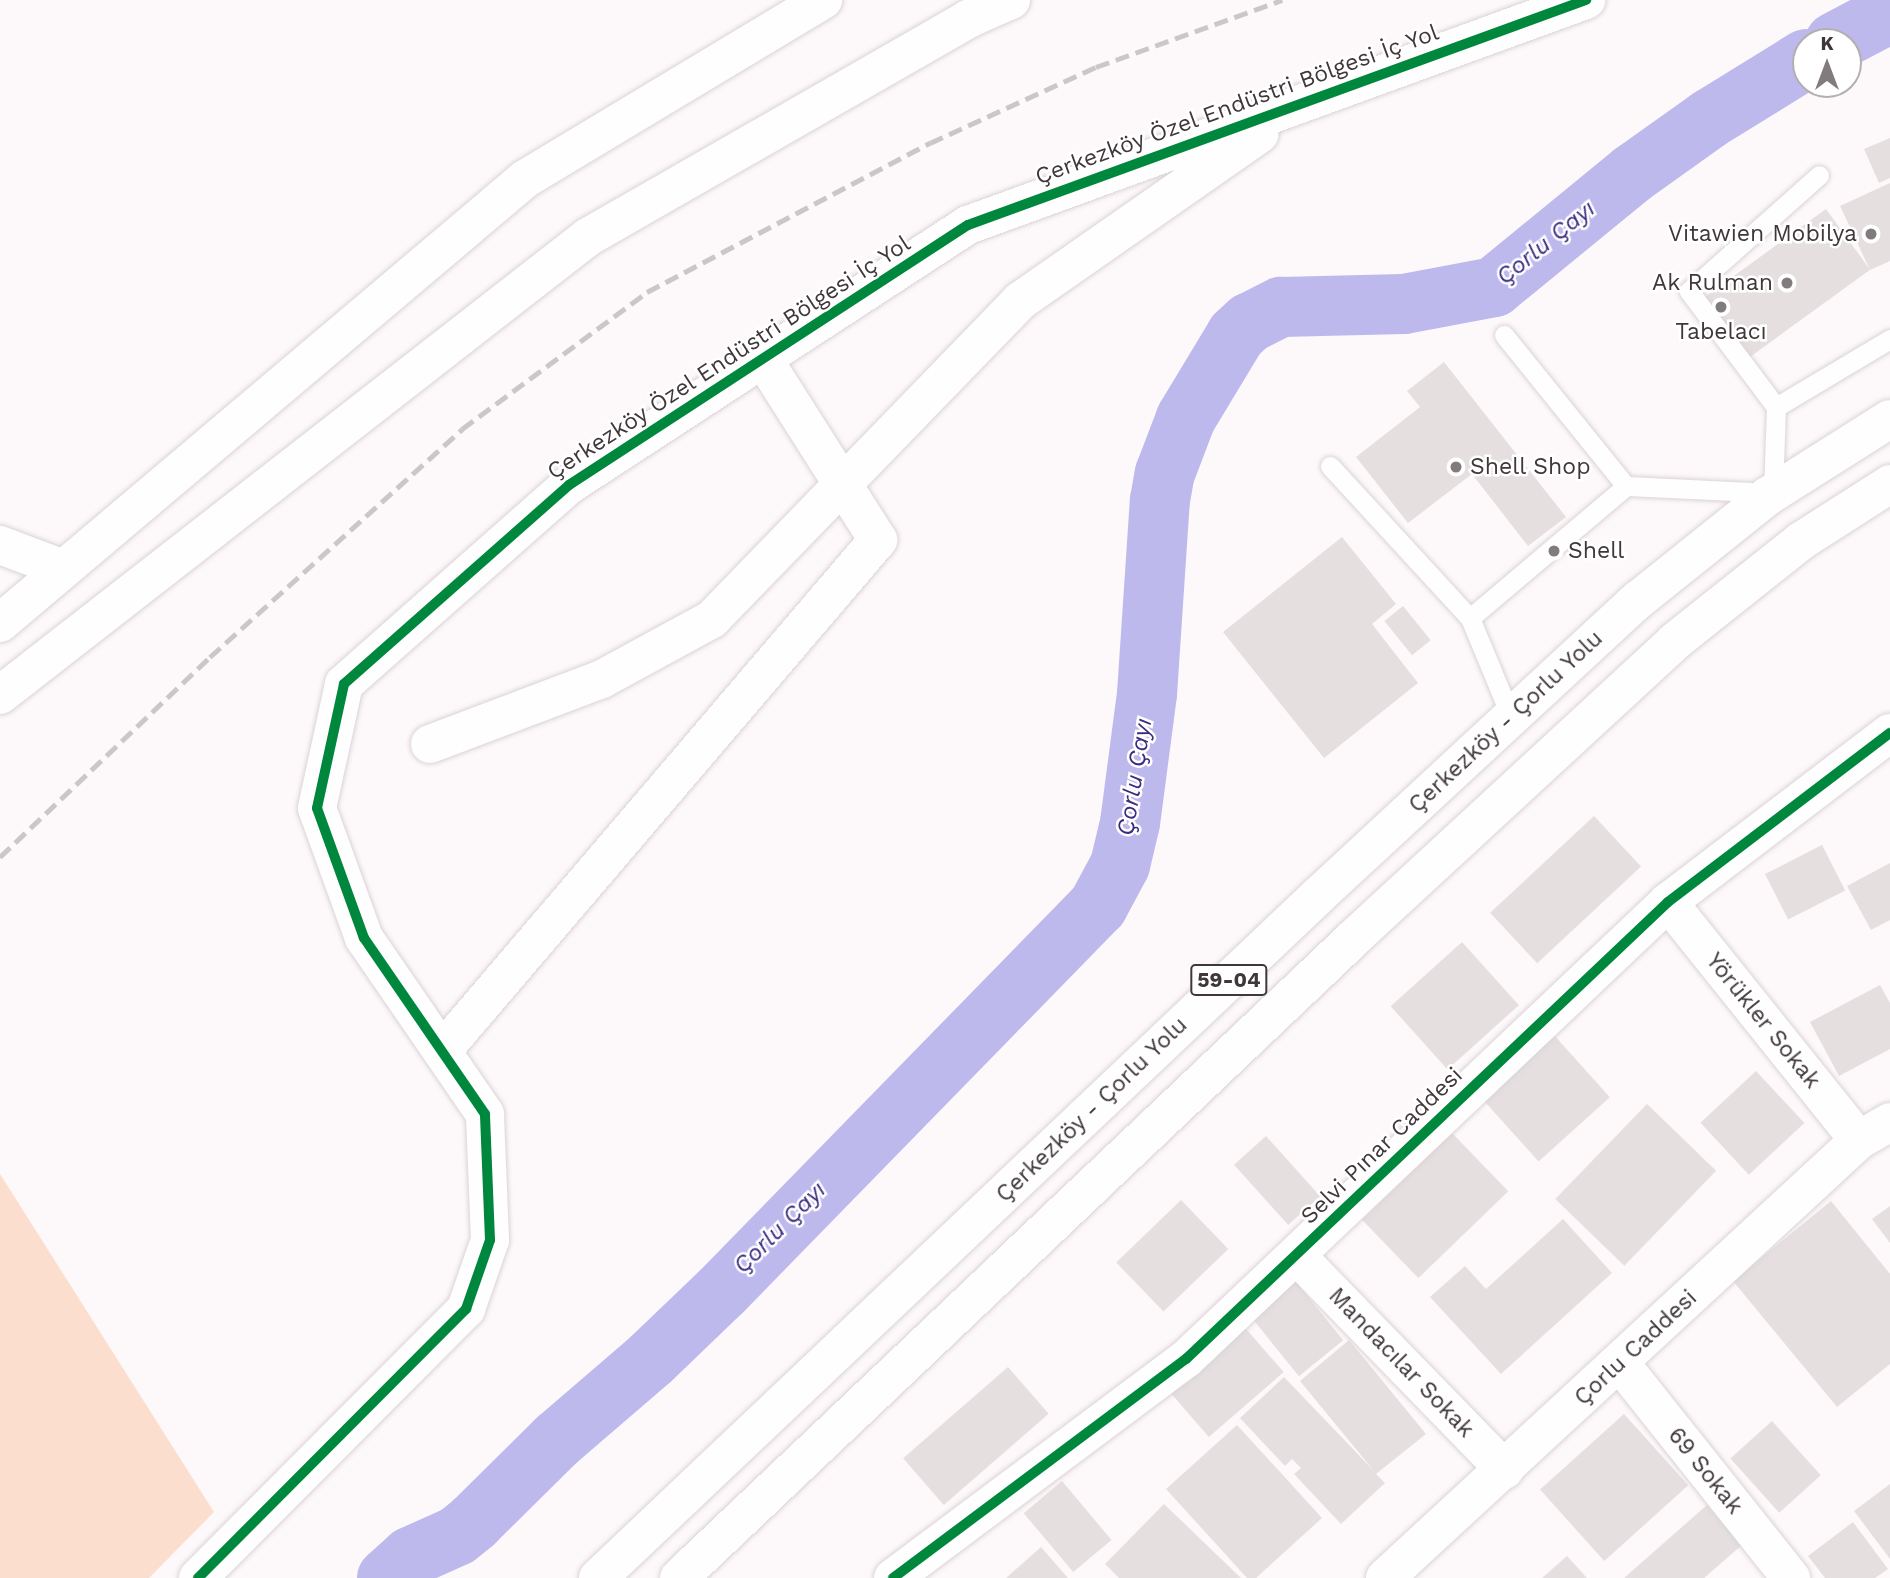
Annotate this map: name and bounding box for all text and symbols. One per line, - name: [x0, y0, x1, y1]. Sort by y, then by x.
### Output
- street label: Çerkezköy Özel Endüstri Bölgesi İç Yol: [1030, 19, 1444, 191]
- north arrow: [1792, 28, 1862, 98]
- text: K: [1820, 32, 1834, 55]
- water label: Çorlu Çayı: [1491, 195, 1601, 291]
- place label: Vitawien Mobilya: [1668, 220, 1857, 248]
- marker: Vitawien Mobilya: [1863, 226, 1879, 242]
- street label: Çerkezköy Özel Endüstri Bölgesi İç Yol: [541, 229, 917, 487]
- place label: Ak Rulman: [1651, 269, 1773, 297]
- marker: Ak Rulman: [1779, 275, 1795, 291]
- marker: Tabelacı: [1713, 299, 1729, 315]
- place label: Tabelacı: [1675, 318, 1767, 346]
- place label: Shell Shop: [1470, 453, 1591, 481]
- marker: Shell Shop: [1448, 459, 1464, 475]
- place label: Shell: [1568, 537, 1624, 565]
- marker: Shell: [1546, 543, 1562, 559]
- street label: Çerkezköy - Çorlu Yolu: [1403, 624, 1609, 820]
- water label: Çorlu Çayı: [1112, 716, 1158, 838]
- street label: Yörükler Sokak: [1700, 947, 1826, 1095]
- road number: 59-04: [1189, 962, 1269, 998]
- street label: Çerkezköy - Çorlu Yolu: [990, 1011, 1194, 1209]
- street label: Selvi Pınar Caddesi: [1295, 1062, 1469, 1230]
- water label: Çorlu Çayı: [728, 1176, 832, 1280]
- street label: Mandacılar Sokak: [1322, 1282, 1480, 1444]
- street label: Çorlu Caddesi: [1569, 1284, 1703, 1412]
- street label: 69 Sokak: [1662, 1422, 1748, 1520]

